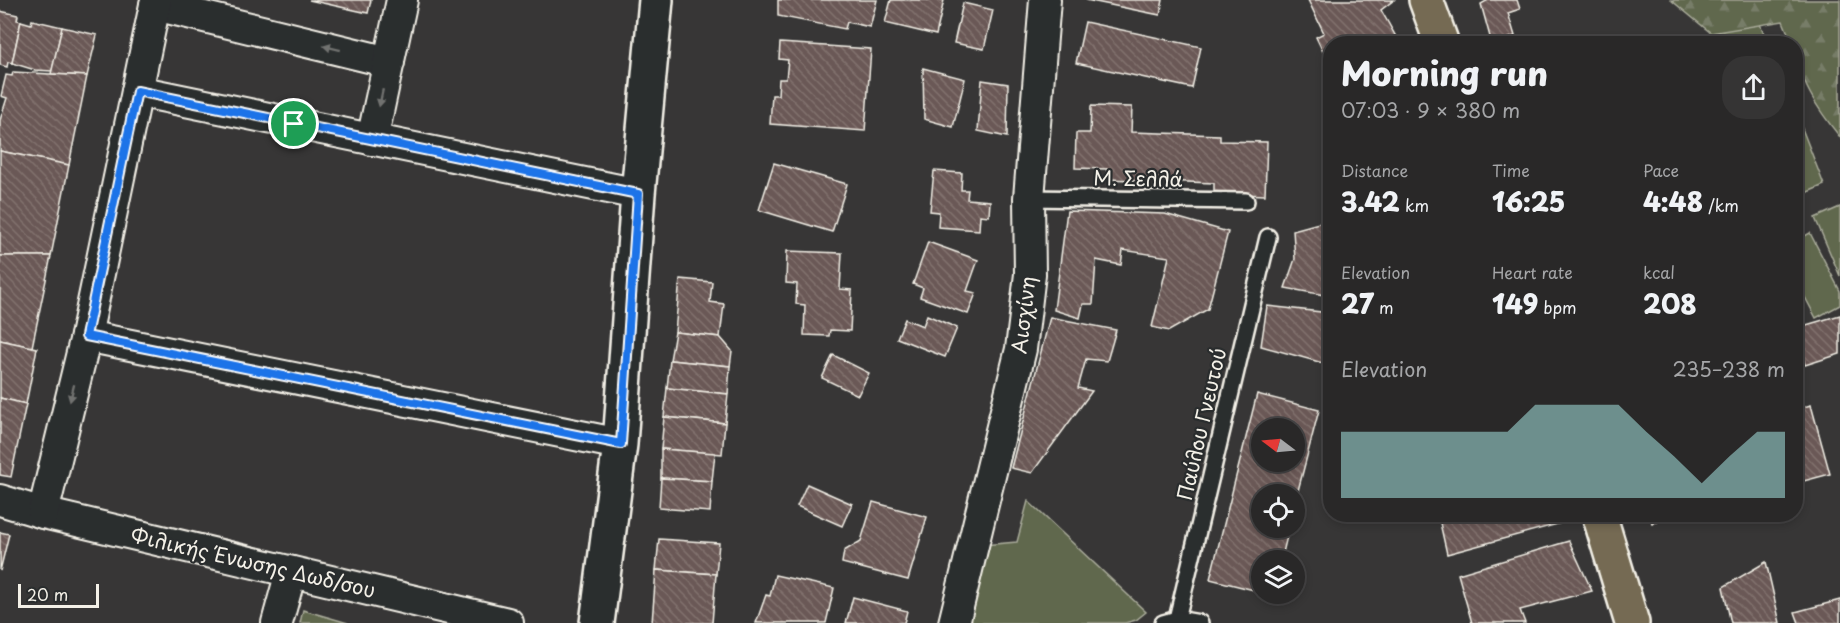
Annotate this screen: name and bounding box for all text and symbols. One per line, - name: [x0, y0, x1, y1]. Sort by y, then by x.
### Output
- one-way arrow: [323, 43, 341, 53]
- text: Morning run: [1341, 47, 1548, 97]
- button: share: [1722, 56, 1785, 119]
- one-way arrow: [376, 89, 385, 108]
- text: 07:03 · 9 × 380 m: [1341, 95, 1520, 125]
- pin: [268, 98, 319, 149]
- icon: arrive: [277, 107, 310, 140]
- text: Distance: [1341, 158, 1408, 182]
- text: Time: [1492, 158, 1530, 182]
- text: Pace: [1643, 158, 1679, 182]
- street label: Μ. Σελλά: [1093, 162, 1183, 194]
- text: 3.42: [1341, 182, 1400, 221]
- text: 16:25: [1492, 182, 1565, 221]
- text: 4:48: [1643, 182, 1703, 221]
- text: km: [1400, 193, 1429, 217]
- text: /km: [1703, 193, 1739, 217]
- text: Elevation: [1341, 260, 1410, 284]
- text: Heart rate: [1492, 260, 1573, 284]
- text: kcal: [1643, 260, 1675, 284]
- street label: Αισχίνη: [1003, 274, 1043, 355]
- text: 27: [1341, 284, 1374, 323]
- text: 149: [1492, 284, 1538, 323]
- text: 208: [1643, 284, 1697, 323]
- text: m: [1374, 295, 1394, 319]
- text: bpm: [1538, 295, 1577, 319]
- street label: Παύλου Γνευτού: [1169, 345, 1233, 503]
- text: Elevation: [1341, 354, 1427, 384]
- text: 235–238 m: [1672, 354, 1785, 384]
- one-way arrow: [67, 384, 76, 403]
- north arrow: [1251, 418, 1305, 472]
- map controls: [1251, 418, 1305, 604]
- button: locate: [1251, 484, 1305, 538]
- street label: Φιλικής Ένωσης Δωδ/σου: [128, 519, 378, 605]
- button: layers: [1251, 550, 1305, 604]
- scale bar: [18, 581, 99, 608]
- text: 20 m: [27, 582, 68, 606]

